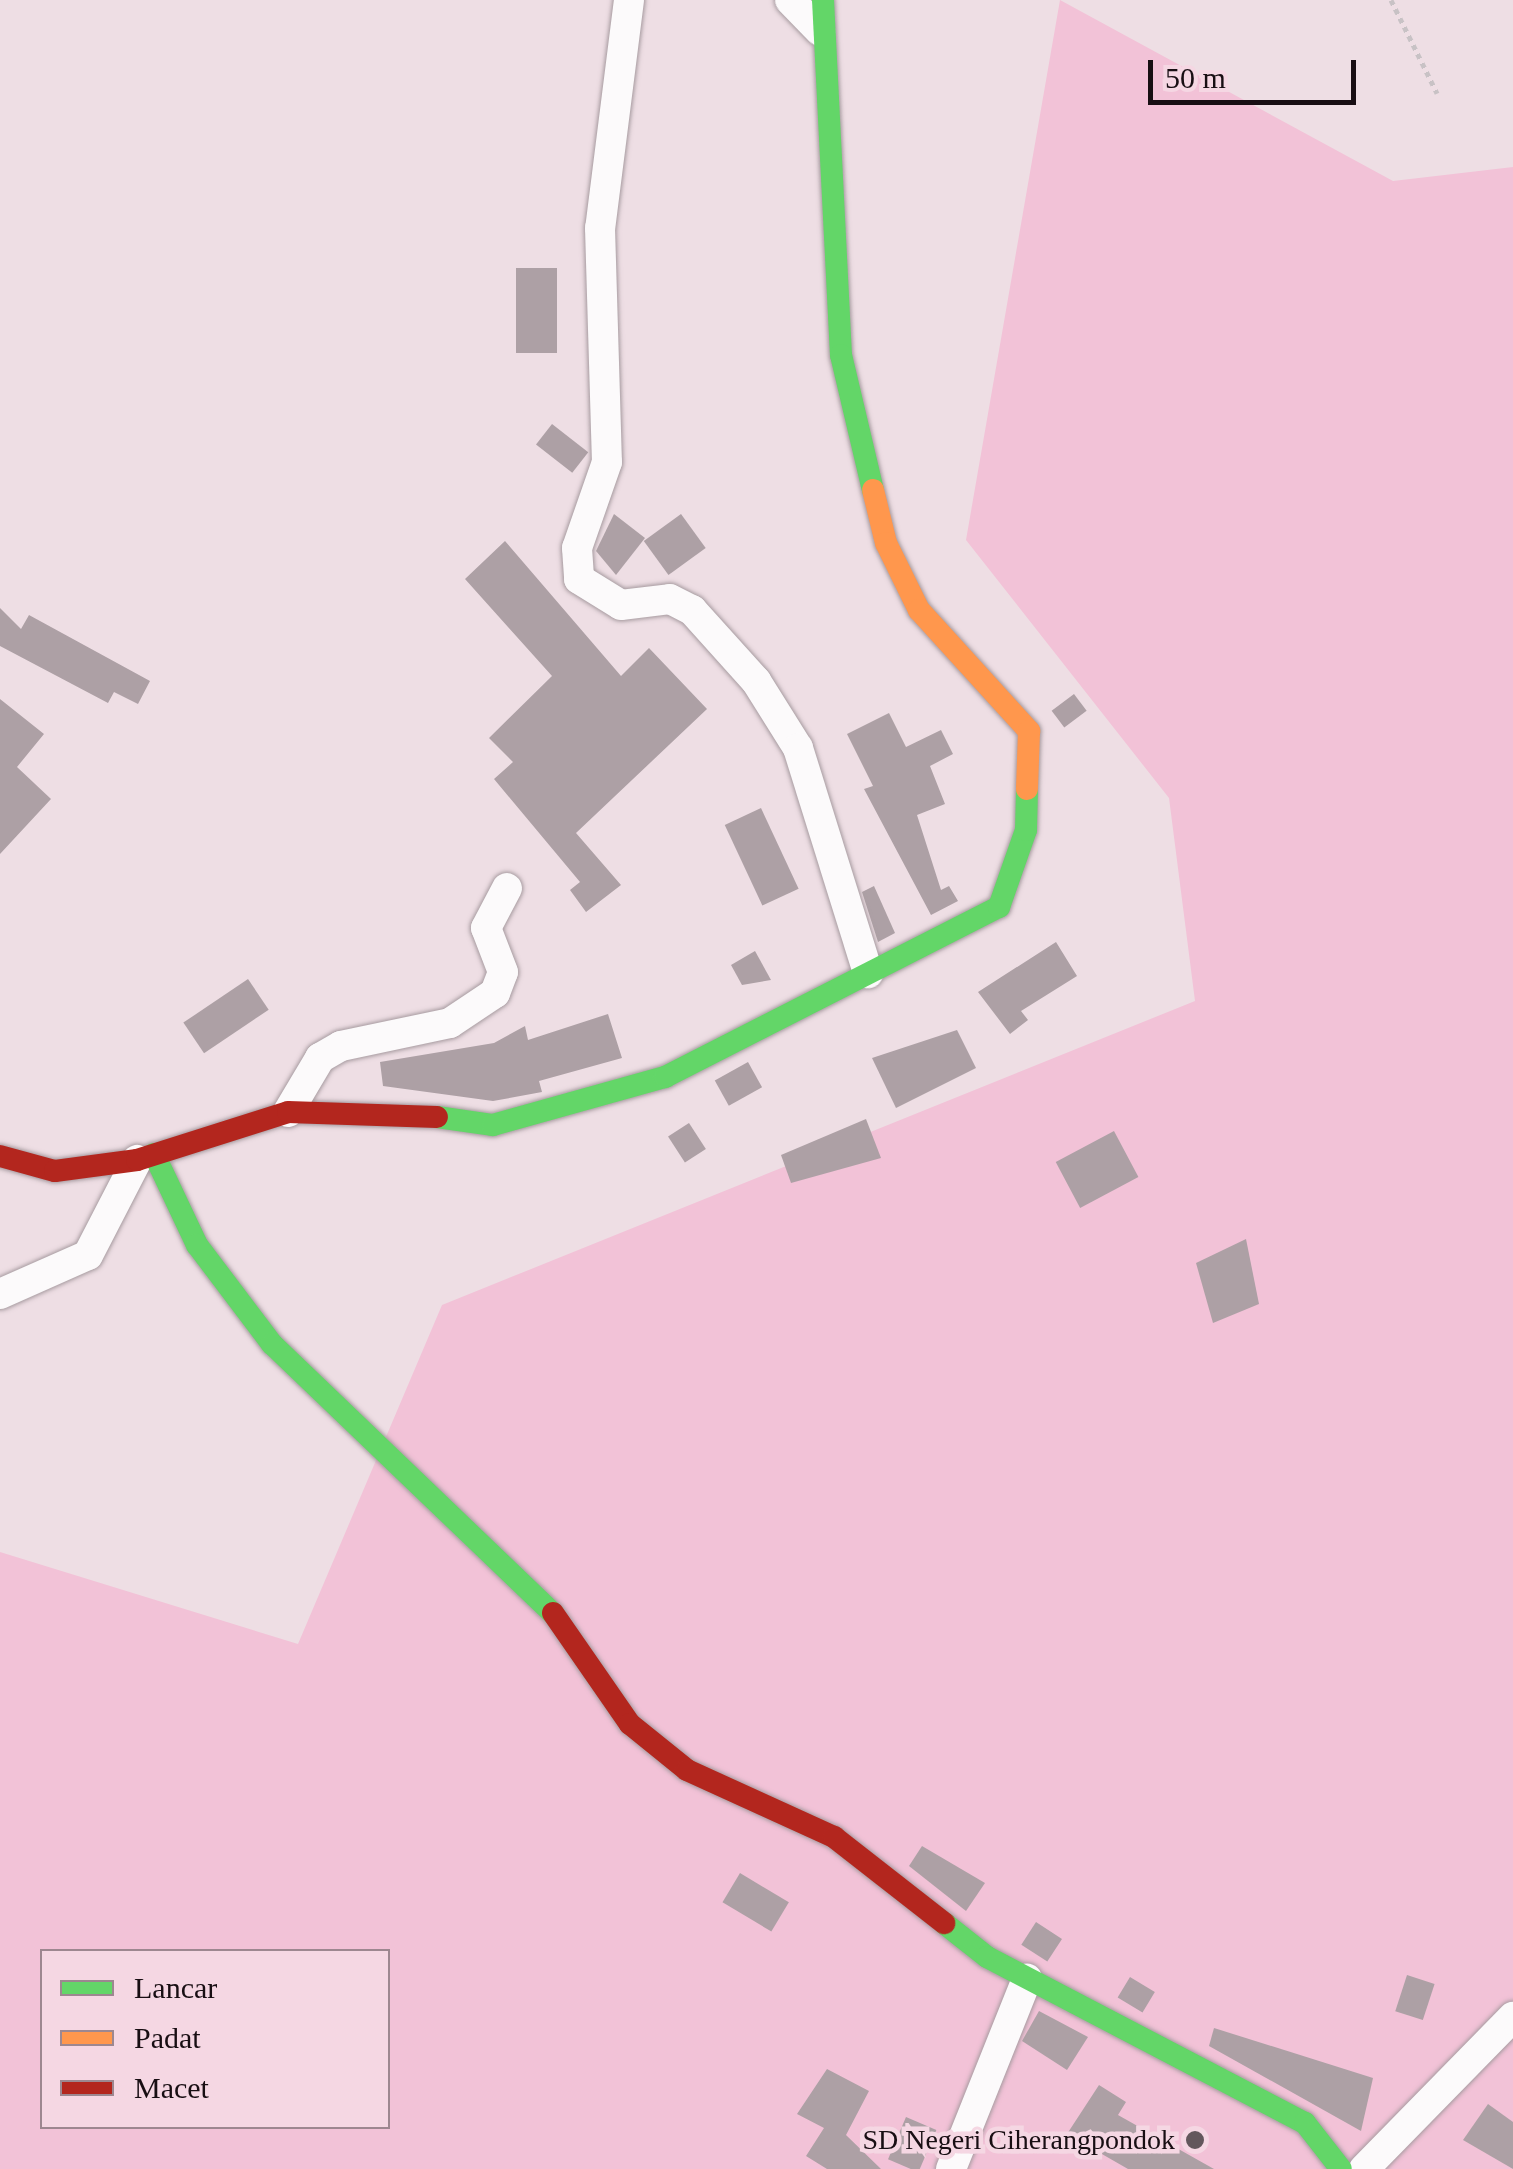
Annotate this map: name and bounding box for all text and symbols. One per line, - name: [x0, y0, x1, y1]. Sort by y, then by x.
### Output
- scale bar: [1153, 40, 1360, 102]
- text: 50 m: [1165, 61, 1226, 94]
- legend: [40, 1949, 390, 2129]
- text: Lancar: [134, 1971, 217, 2004]
- text: Padat: [134, 2021, 201, 2054]
- text: Macet: [134, 2071, 209, 2104]
- place label: SD Negeri Ciherangpondok: [862, 2123, 1175, 2157]
- marker: SD Negeri Ciherangpondok: [1184, 2129, 1206, 2151]

